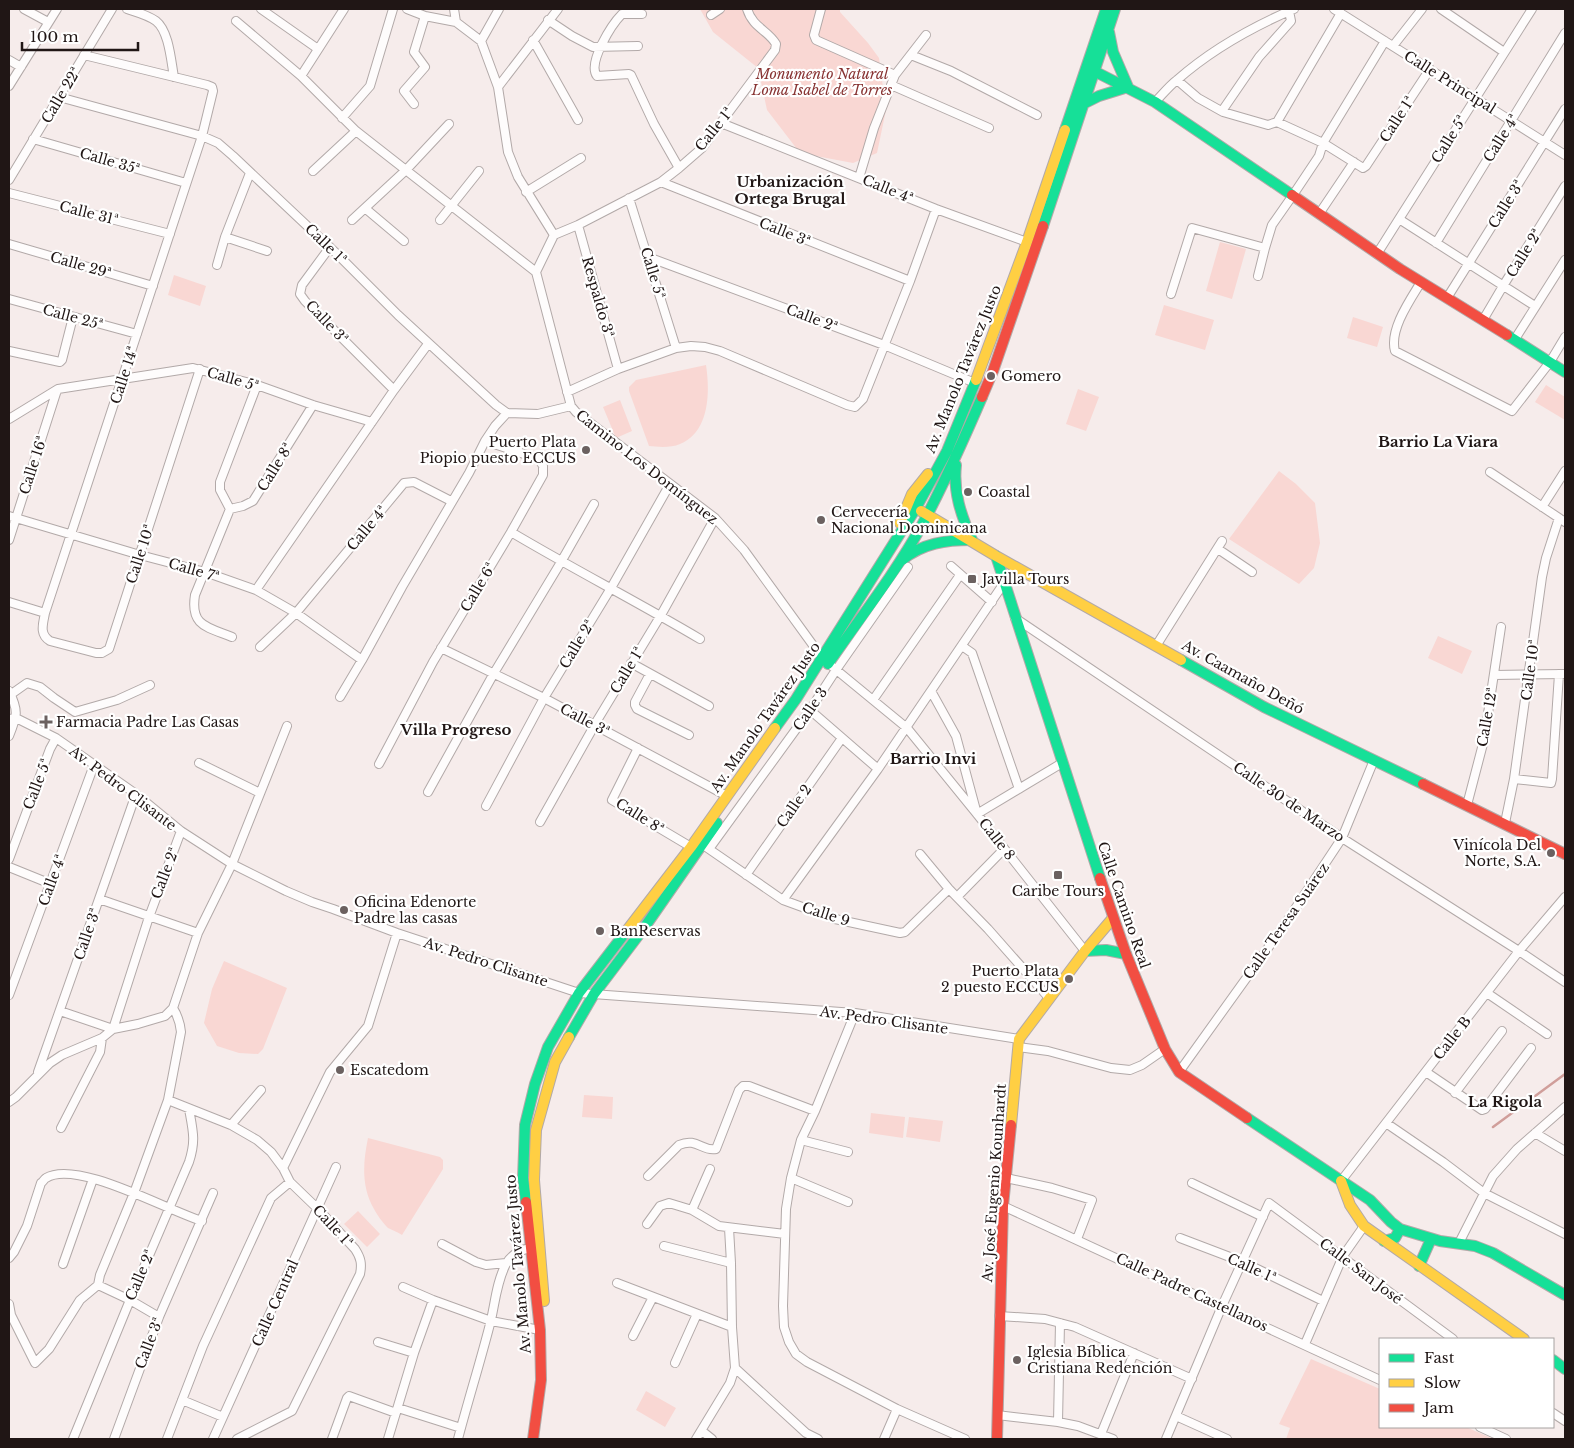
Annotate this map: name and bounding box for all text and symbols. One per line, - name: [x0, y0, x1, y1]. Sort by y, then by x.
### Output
- scale bar: [22, 20, 139, 52]
- text: 100 m: [30, 27, 79, 46]
- street label: Calle Principal: [1401, 47, 1500, 118]
- street label: Calle 22ª: [37, 64, 85, 126]
- park label: Monumento Natural Loma Isabel de Torres: [751, 65, 892, 99]
- street label: Calle 1ª: [1375, 92, 1419, 146]
- street label: Calle 1ª: [691, 103, 737, 155]
- street label: Calle 4ª: [1479, 110, 1523, 166]
- street label: Calle 5ª: [1427, 112, 1471, 166]
- street label: Calle 35ª: [78, 144, 142, 178]
- street label: Calle 4ª: [860, 171, 916, 207]
- district label: Urbanización Ortega Brugal: [734, 172, 846, 208]
- street label: Calle 3ª: [1484, 176, 1528, 232]
- street label: Calle 31ª: [58, 197, 120, 229]
- street label: Calle 3ª: [757, 214, 813, 250]
- street label: Calle 1ª: [301, 220, 351, 268]
- street label: Calle 2ª: [1502, 225, 1546, 281]
- street label: Calle 5ª: [637, 245, 669, 301]
- street label: Calle 29ª: [48, 248, 114, 282]
- street label: Respaldo 3ª: [578, 254, 618, 340]
- street label: Av. Manolo Tavárez Justo: [921, 282, 1005, 457]
- street label: Calle 3ª: [302, 296, 352, 348]
- street label: Calle 25ª: [41, 300, 105, 334]
- street label: Calle 2ª: [784, 300, 840, 336]
- street label: Calle 14ª: [106, 344, 142, 406]
- street label: Calle 5ª: [205, 363, 261, 395]
- place label: Gomero: [1001, 367, 1061, 385]
- marker: Gomero: [985, 370, 997, 382]
- street label: Camino Los Domínguez: [572, 406, 722, 528]
- district label: Barrio La Viara: [1378, 432, 1498, 451]
- street label: Calle 16ª: [15, 433, 51, 497]
- place label: Puerto Plata Piopio puesto ECCUS: [420, 433, 576, 467]
- street label: Calle 8ª: [253, 439, 297, 495]
- marker: Puerto Plata Piopio puesto ECCUS: [580, 444, 592, 456]
- place label: Coastal: [978, 483, 1031, 501]
- marker: Coastal: [962, 486, 974, 498]
- street label: Calle 4ª: [343, 502, 391, 554]
- place label: Cervecería Nacional Dominicana: [831, 503, 987, 537]
- marker: Cervecería Nacional Dominicana: [815, 514, 827, 526]
- street label: Calle 10ª: [122, 522, 158, 586]
- street label: Calle 7ª: [166, 554, 222, 586]
- street label: Calle 6ª: [456, 559, 500, 615]
- place label: Javilla Tours: [980, 570, 1069, 588]
- marker: Javilla Tours: [966, 573, 978, 585]
- street label: Calle 2ª: [555, 616, 599, 672]
- street label: Av. Caamaño Deñó: [1178, 635, 1307, 718]
- street label: Av. Manolo Tavárez Justo: [705, 638, 824, 797]
- street label: Calle 10ª: [1517, 638, 1543, 702]
- street label: Calle 1ª: [606, 643, 648, 697]
- street label: Calle 3: [789, 684, 831, 734]
- street label: Calle 12ª: [1473, 686, 1501, 748]
- street label: Calle 3ª: [557, 699, 613, 741]
- place label: Farmacia Padre Las Casas: [56, 713, 239, 731]
- marker: Farmacia Padre Las Casas: [40, 716, 52, 728]
- district label: Villa Progreso: [400, 720, 511, 739]
- street label: Av. Pedro Clisante: [65, 741, 180, 834]
- district label: Barrio Invi: [890, 749, 977, 768]
- street label: Calle 5ª: [19, 756, 55, 812]
- street label: Calle 30 de Marzo: [1230, 758, 1348, 846]
- street label: Calle 2: [773, 781, 815, 831]
- street label: Calle 8ª: [612, 794, 668, 838]
- street label: Calle 8: [975, 814, 1019, 864]
- place label: Vinícola Del Norte, S.A.: [1452, 836, 1541, 870]
- street label: Calle Camino Real: [1094, 839, 1154, 971]
- street label: Calle 2ª: [147, 845, 183, 901]
- marker: Vinícola Del Norte, S.A.: [1545, 847, 1557, 859]
- street label: Calle 4ª: [34, 852, 70, 908]
- street label: Calle Teresa Suárez: [1239, 859, 1333, 983]
- marker: Caribe Tours: [1052, 869, 1064, 881]
- place label: Caribe Tours: [1012, 882, 1104, 900]
- place label: Oficina Edenorte Padre las casas: [354, 893, 476, 927]
- street label: Calle 9: [800, 898, 852, 930]
- marker: Oficina Edenorte Padre las casas: [338, 904, 350, 916]
- street label: Calle 3ª: [70, 906, 104, 962]
- place label: BanReservas: [610, 922, 701, 940]
- marker: BanReservas: [594, 925, 606, 937]
- street label: Av. Pedro Clisante: [421, 933, 550, 991]
- place label: Puerto Plata 2 puesto ECCUS: [941, 962, 1059, 996]
- marker: Puerto Plata 2 puesto ECCUS: [1063, 973, 1075, 985]
- street label: Av. Pedro Clisante: [818, 1002, 949, 1038]
- street label: Calle B: [1429, 1012, 1475, 1064]
- place label: Escatedom: [350, 1061, 429, 1079]
- marker: Escatedom: [334, 1064, 346, 1076]
- street label: Av. José Eugenio Kounhardt: [978, 1082, 1010, 1284]
- district label: La Rigola: [1468, 1092, 1543, 1111]
- street label: Av. Manolo Tavárez Justo: [501, 1174, 535, 1355]
- street label: Calle 1ª: [309, 1201, 357, 1251]
- street label: Calle San José: [1316, 1234, 1406, 1308]
- street label: Calle 2ª: [121, 1247, 159, 1303]
- street label: Calle Padre Castellanos: [1113, 1249, 1271, 1335]
- street label: Calle 1ª: [1225, 1249, 1279, 1287]
- street label: Calle Central: [248, 1256, 302, 1349]
- street label: Calle 3ª: [131, 1315, 167, 1371]
- legend: [1379, 1338, 1554, 1428]
- place label: Iglesia Bíblica Cristiana Redención: [1027, 1343, 1173, 1377]
- text: Fast: [1424, 1348, 1455, 1367]
- marker: Iglesia Bíblica Cristiana Redención: [1011, 1354, 1023, 1366]
- text: Slow: [1424, 1373, 1461, 1392]
- text: Jam: [1422, 1398, 1454, 1417]

